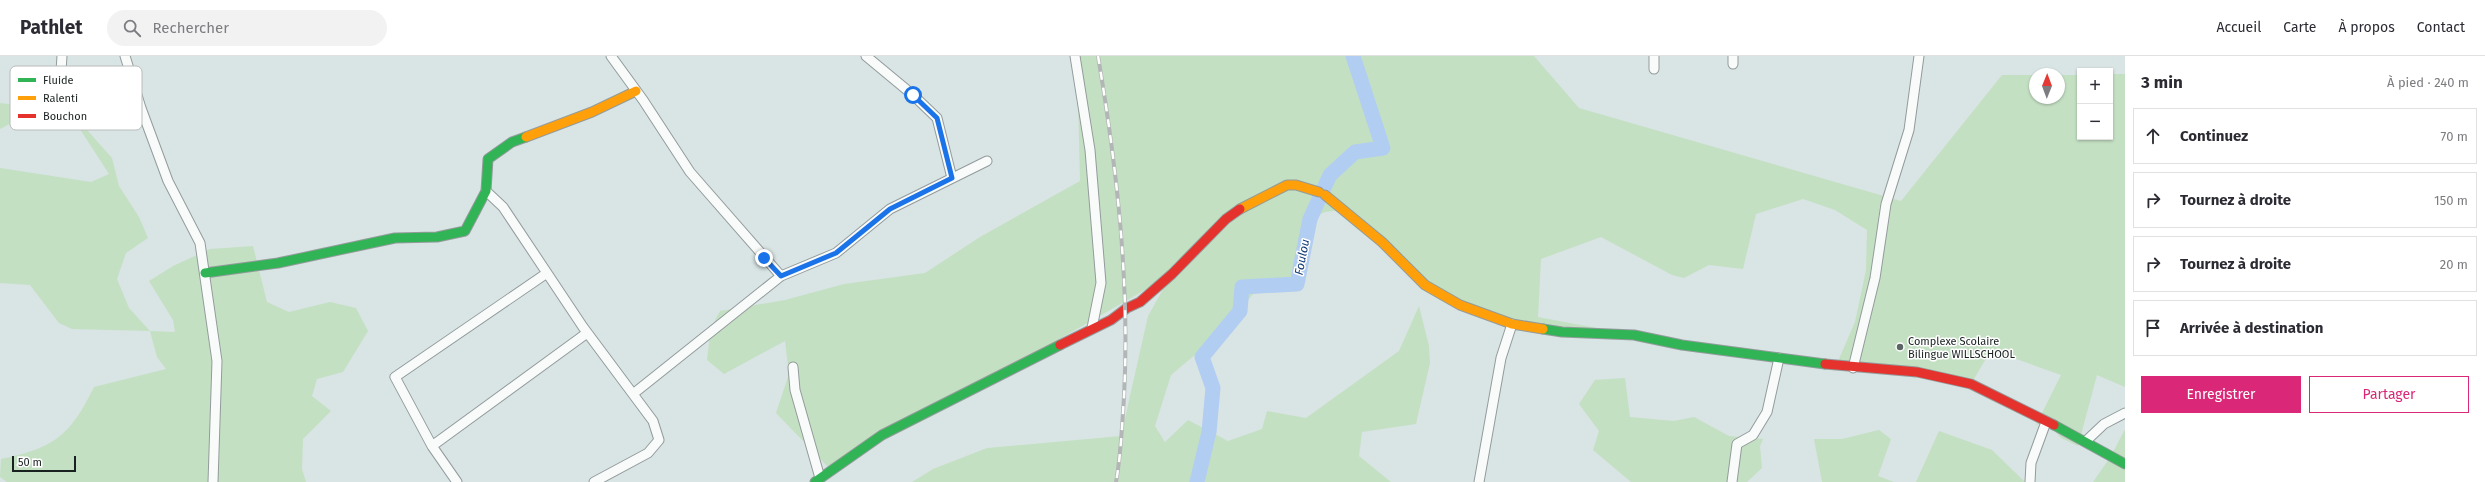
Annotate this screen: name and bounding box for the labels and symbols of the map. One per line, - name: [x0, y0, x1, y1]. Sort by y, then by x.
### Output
- legend: [10, 66, 142, 130]
- north arrow: [2029, 68, 2065, 104]
- text: Fluide: [43, 74, 74, 87]
- route start: [904, 86, 922, 104]
- text: Ralenti: [43, 92, 78, 105]
- text: Bouchon: [43, 110, 87, 123]
- water label: Foulou: [1292, 238, 1312, 276]
- route end: [755, 249, 773, 267]
- place label: Complexe Scolaire Bilingue WILLSCHOOL: [1908, 335, 2015, 361]
- marker: Complexe Scolaire Bilingue WILLSCHOOL: [1895, 342, 1905, 352]
- scale bar: [12, 454, 76, 473]

